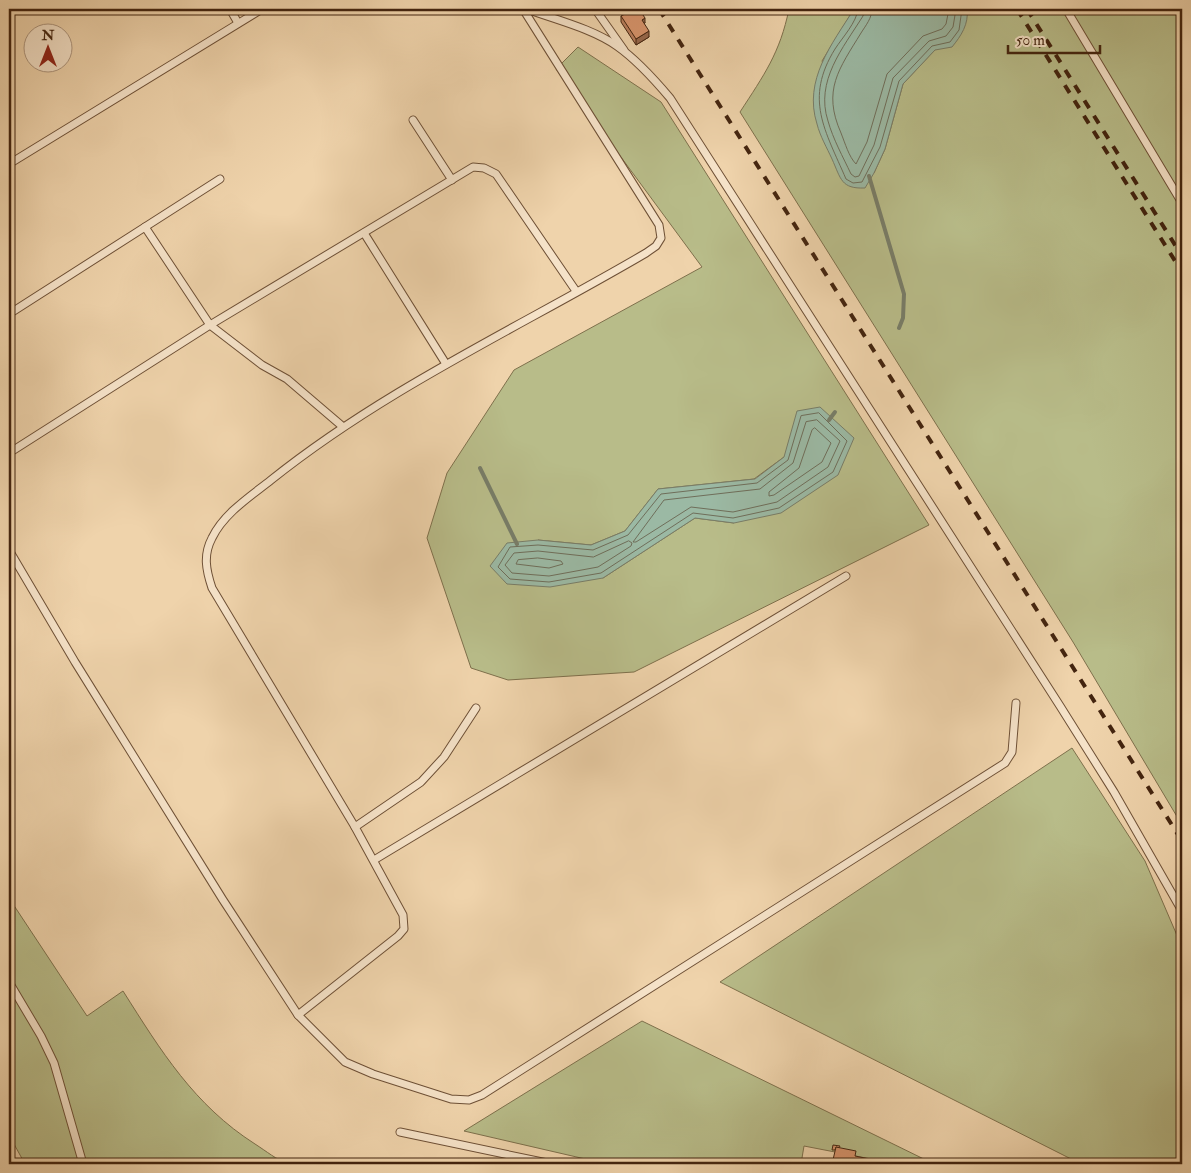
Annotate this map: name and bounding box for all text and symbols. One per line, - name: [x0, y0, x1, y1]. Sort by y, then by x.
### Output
- north arrow: [22, 22, 72, 72]
- scale bar: [1008, 22, 1101, 54]
- text: N: [41, 27, 55, 44]
- text: 50 m: [1016, 31, 1045, 50]

